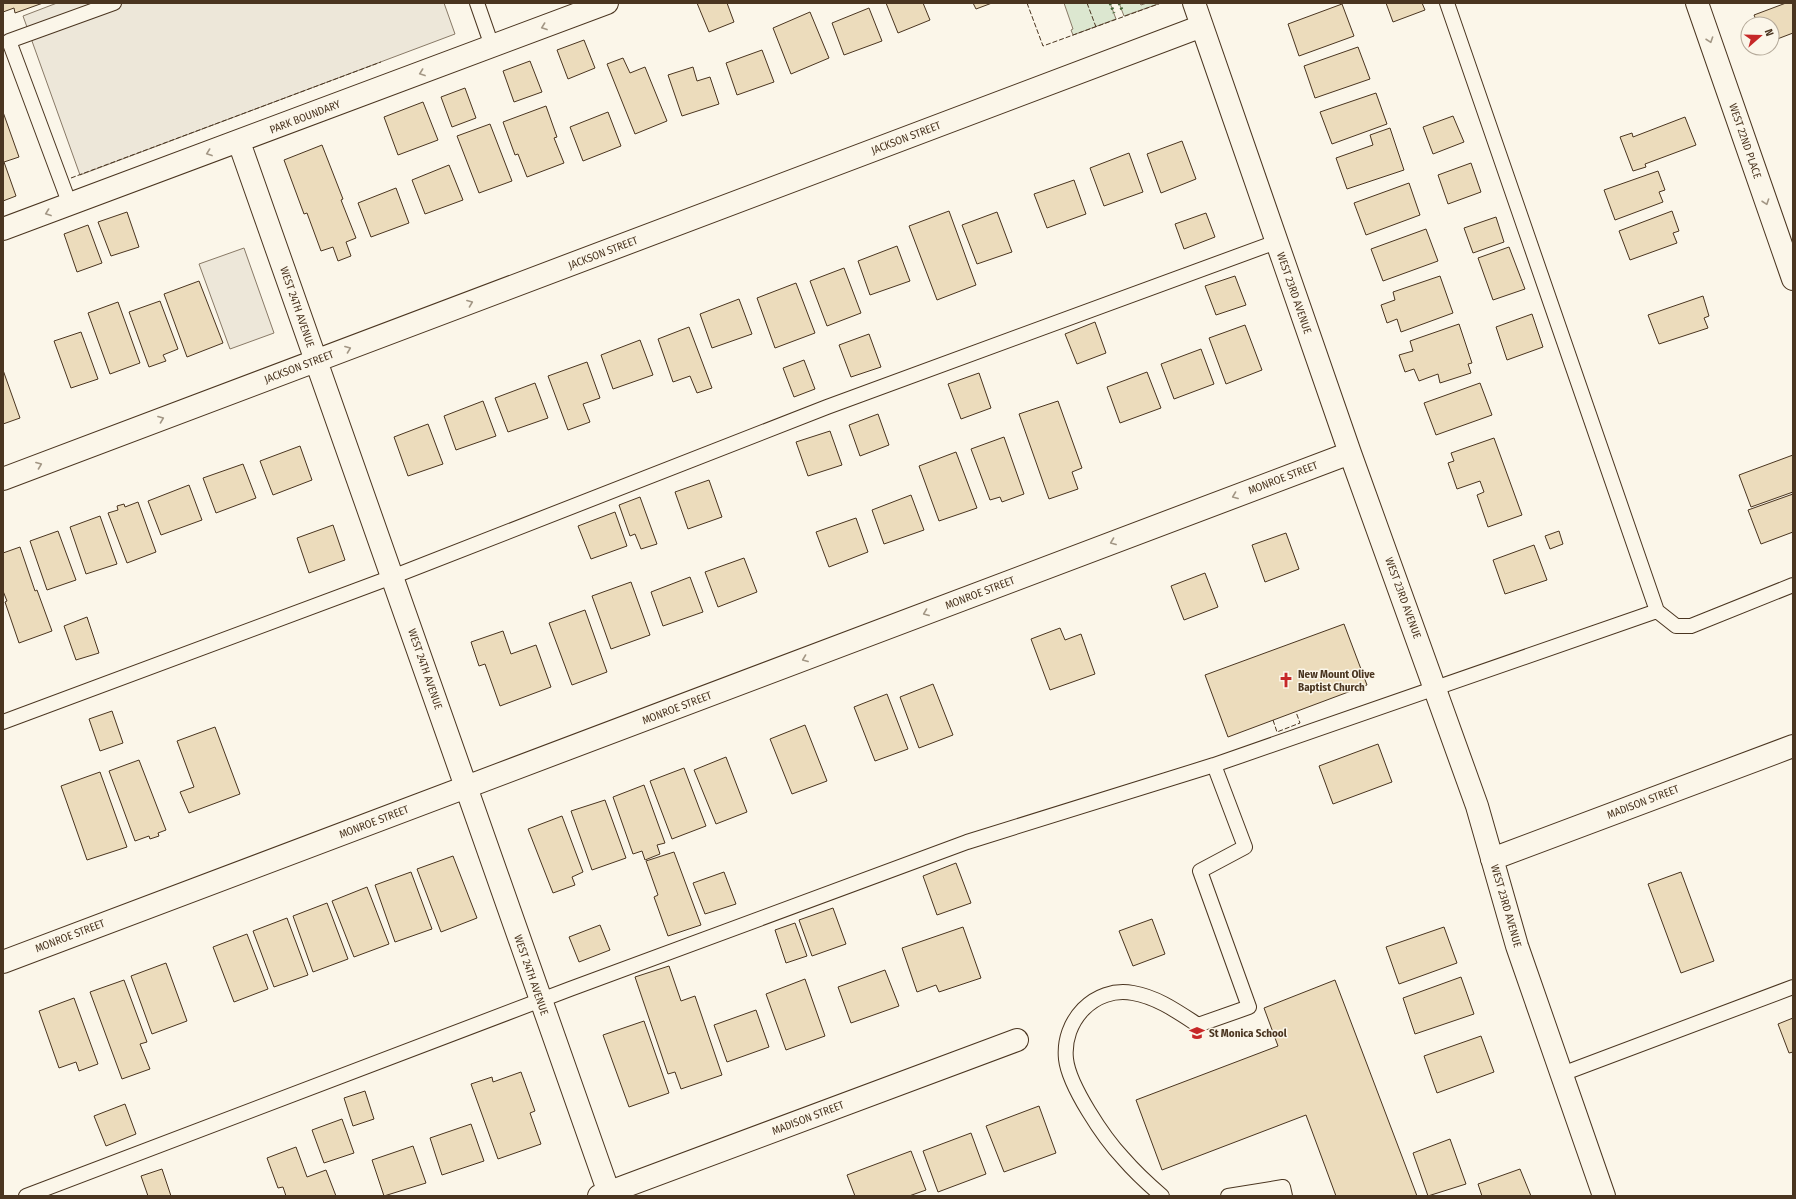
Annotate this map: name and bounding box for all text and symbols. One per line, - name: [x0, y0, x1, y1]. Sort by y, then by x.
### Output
- north arrow: [1740, 16, 1780, 56]
- one-way arrow: [540, 22, 547, 30]
- text: N: [1762, 27, 1776, 38]
- one-way arrow: [1705, 36, 1713, 43]
- one-way arrow: [419, 68, 426, 76]
- street label: PARK BOUNDARY: [268, 97, 343, 136]
- street label: WEST 22ND PLACE: [1726, 102, 1764, 180]
- street label: JACKSON STREET: [869, 118, 943, 157]
- one-way arrow: [205, 148, 212, 157]
- one-way arrow: [1762, 199, 1770, 206]
- one-way arrow: [44, 208, 51, 216]
- street label: JACKSON STREET: [566, 233, 640, 272]
- street label: WEST 23RD AVENUE: [1274, 250, 1314, 336]
- street label: WEST 24TH AVENUE: [277, 265, 317, 349]
- one-way arrow: [466, 299, 473, 307]
- one-way arrow: [345, 345, 352, 353]
- street label: JACKSON STREET: [262, 347, 336, 386]
- one-way arrow: [157, 416, 164, 424]
- street label: MONROE STREET: [1246, 458, 1321, 497]
- one-way arrow: [36, 462, 43, 470]
- one-way arrow: [1232, 492, 1239, 500]
- one-way arrow: [1110, 538, 1117, 546]
- street label: WEST 23RD AVENUE: [1382, 556, 1424, 640]
- street label: MONROE STREET: [943, 573, 1018, 612]
- one-way arrow: [923, 609, 930, 617]
- street label: WEST 24TH AVENUE: [405, 627, 445, 711]
- one-way arrow: [801, 655, 808, 663]
- place label: New Mount Olive Baptist Church: [1298, 668, 1375, 694]
- church icon: New Mount Olive Baptist Church: [1277, 671, 1295, 689]
- street label: MONROE STREET: [640, 688, 715, 727]
- street label: MADISON STREET: [1605, 782, 1682, 822]
- street label: MONROE STREET: [337, 802, 412, 841]
- street label: WEST 23RD AVENUE: [1488, 863, 1524, 949]
- street label: MONROE STREET: [33, 916, 108, 955]
- street label: WEST 24TH AVENUE: [511, 933, 551, 1017]
- school or university icon: St Monica School: [1188, 1024, 1206, 1042]
- place label: St Monica School: [1209, 1027, 1288, 1040]
- street label: MADISON STREET: [770, 1098, 847, 1138]

